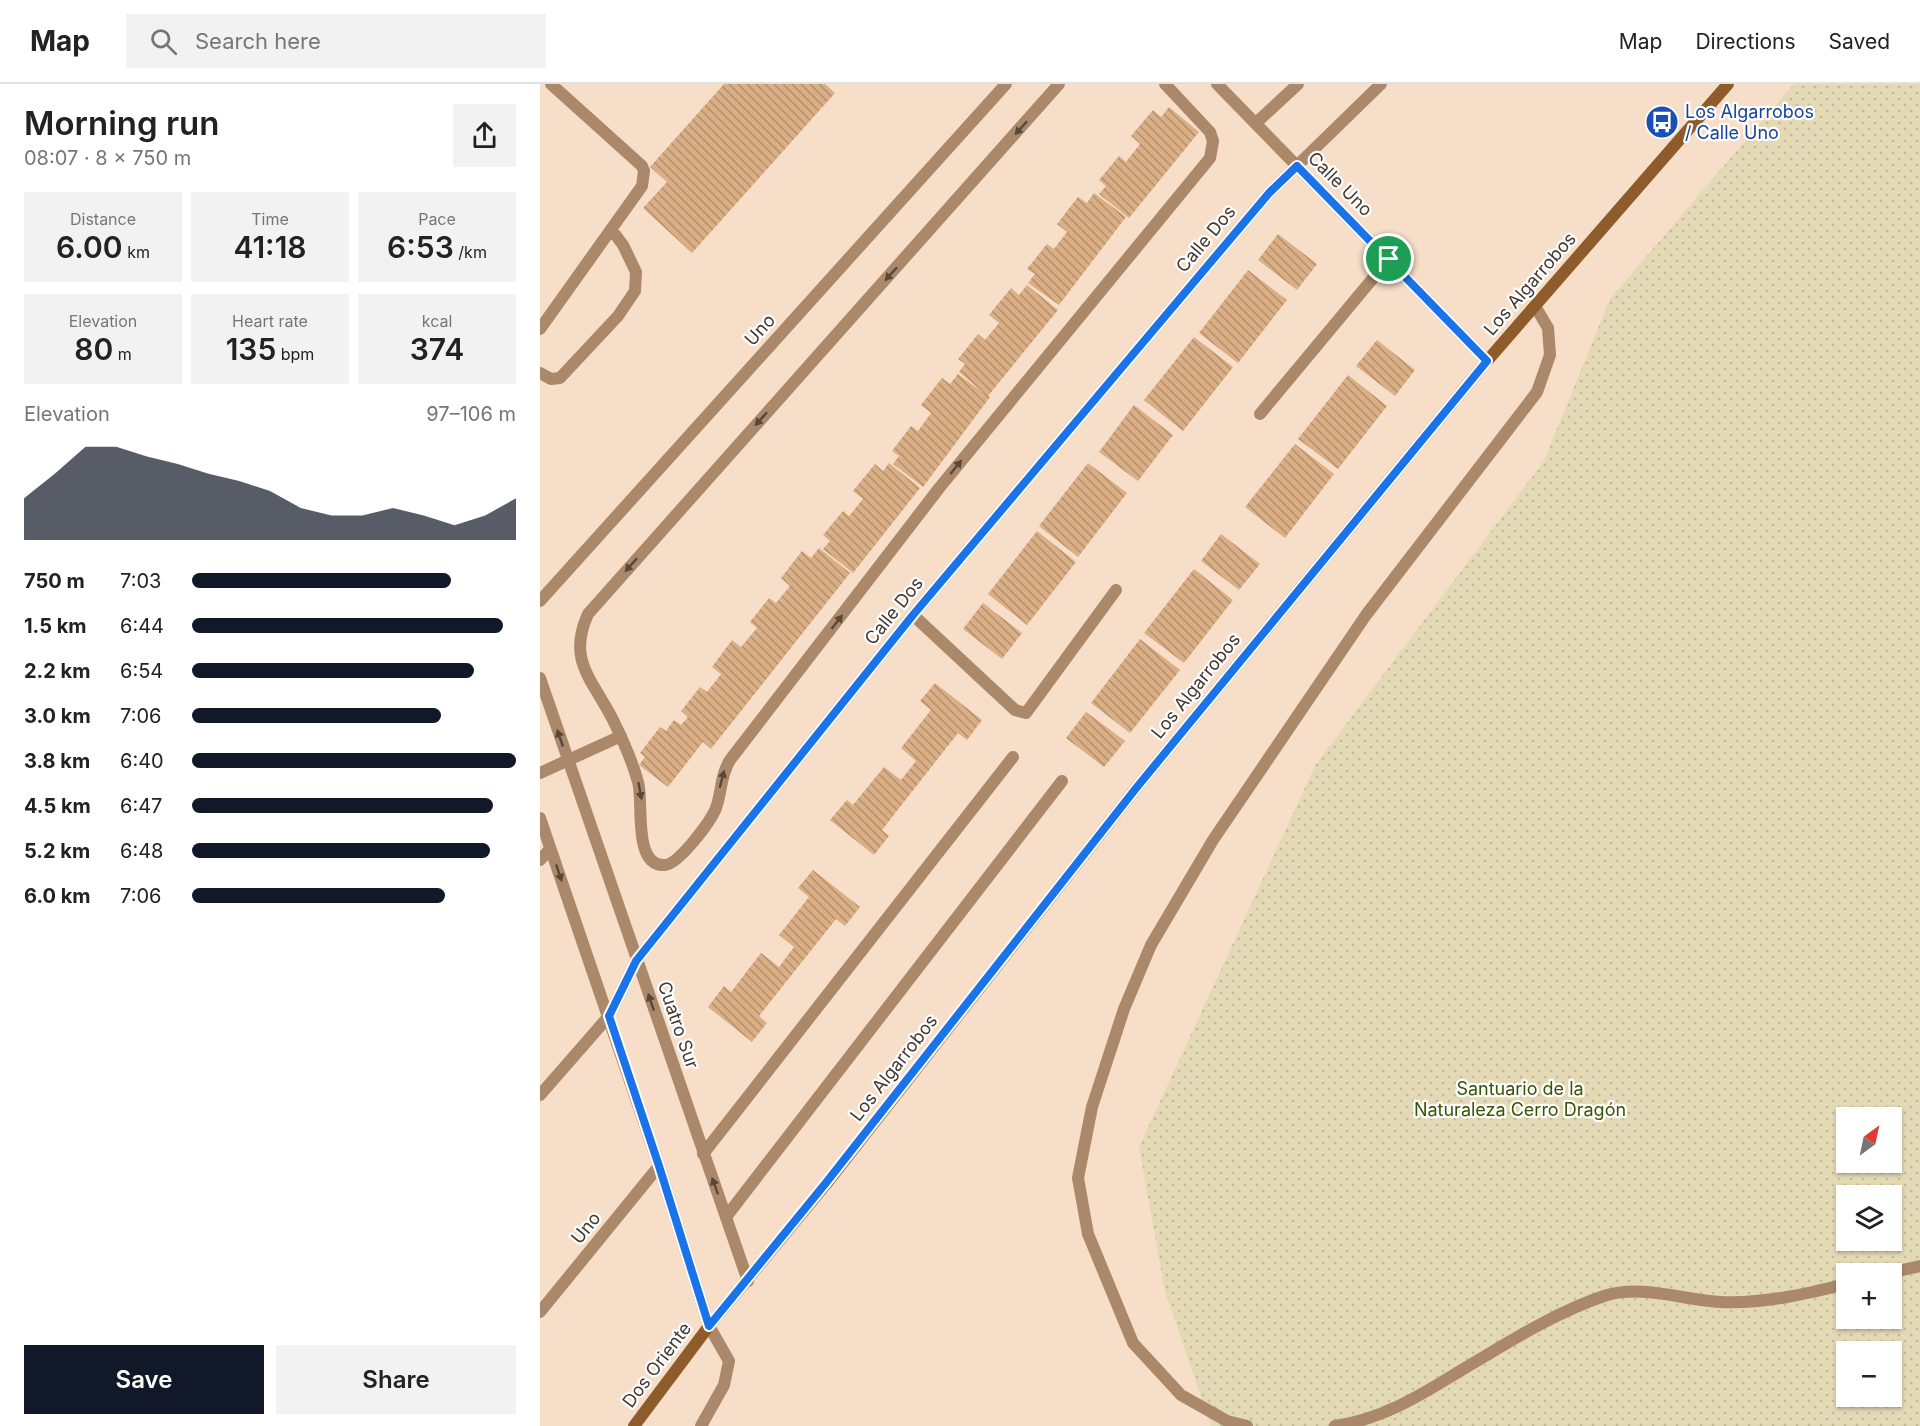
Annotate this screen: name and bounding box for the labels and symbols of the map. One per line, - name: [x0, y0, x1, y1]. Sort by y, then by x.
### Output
- place label: Los Algarrobos / Calle Uno: [1685, 101, 1814, 143]
- bus stop icon: Los Algarrobos / Calle Uno: [1644, 104, 1680, 140]
- one-way arrow: [1015, 120, 1028, 135]
- street label: Calle Uno: [1304, 147, 1377, 220]
- street label: Calle Dos: [1172, 201, 1240, 276]
- street label: Los Algarrobos: [1479, 228, 1580, 339]
- pin: [1363, 233, 1414, 284]
- one-way arrow: [884, 266, 898, 281]
- street label: Uno: [740, 310, 779, 350]
- one-way arrow: [755, 411, 768, 426]
- one-way arrow: [949, 460, 962, 475]
- one-way arrow: [624, 557, 638, 572]
- street label: Calle Dos: [860, 573, 927, 649]
- one-way arrow: [830, 614, 842, 629]
- street label: Los Algarrobos: [1147, 629, 1244, 742]
- one-way arrow: [555, 729, 565, 747]
- one-way arrow: [718, 769, 727, 787]
- one-way arrow: [636, 782, 645, 801]
- one-way arrow: [554, 864, 564, 882]
- street label: Cuatro Sur: [654, 978, 703, 1072]
- one-way arrow: [645, 993, 655, 1011]
- street label: Los Algarrobos: [846, 1010, 942, 1125]
- park label: Santuario de la Naturaleza Cerro Dragón: [1414, 1078, 1626, 1120]
- north arrow: [1836, 1107, 1902, 1173]
- one-way arrow: [709, 1177, 719, 1195]
- street label: Uno: [566, 1208, 605, 1248]
- street label: Dos Oriente: [618, 1318, 695, 1411]

